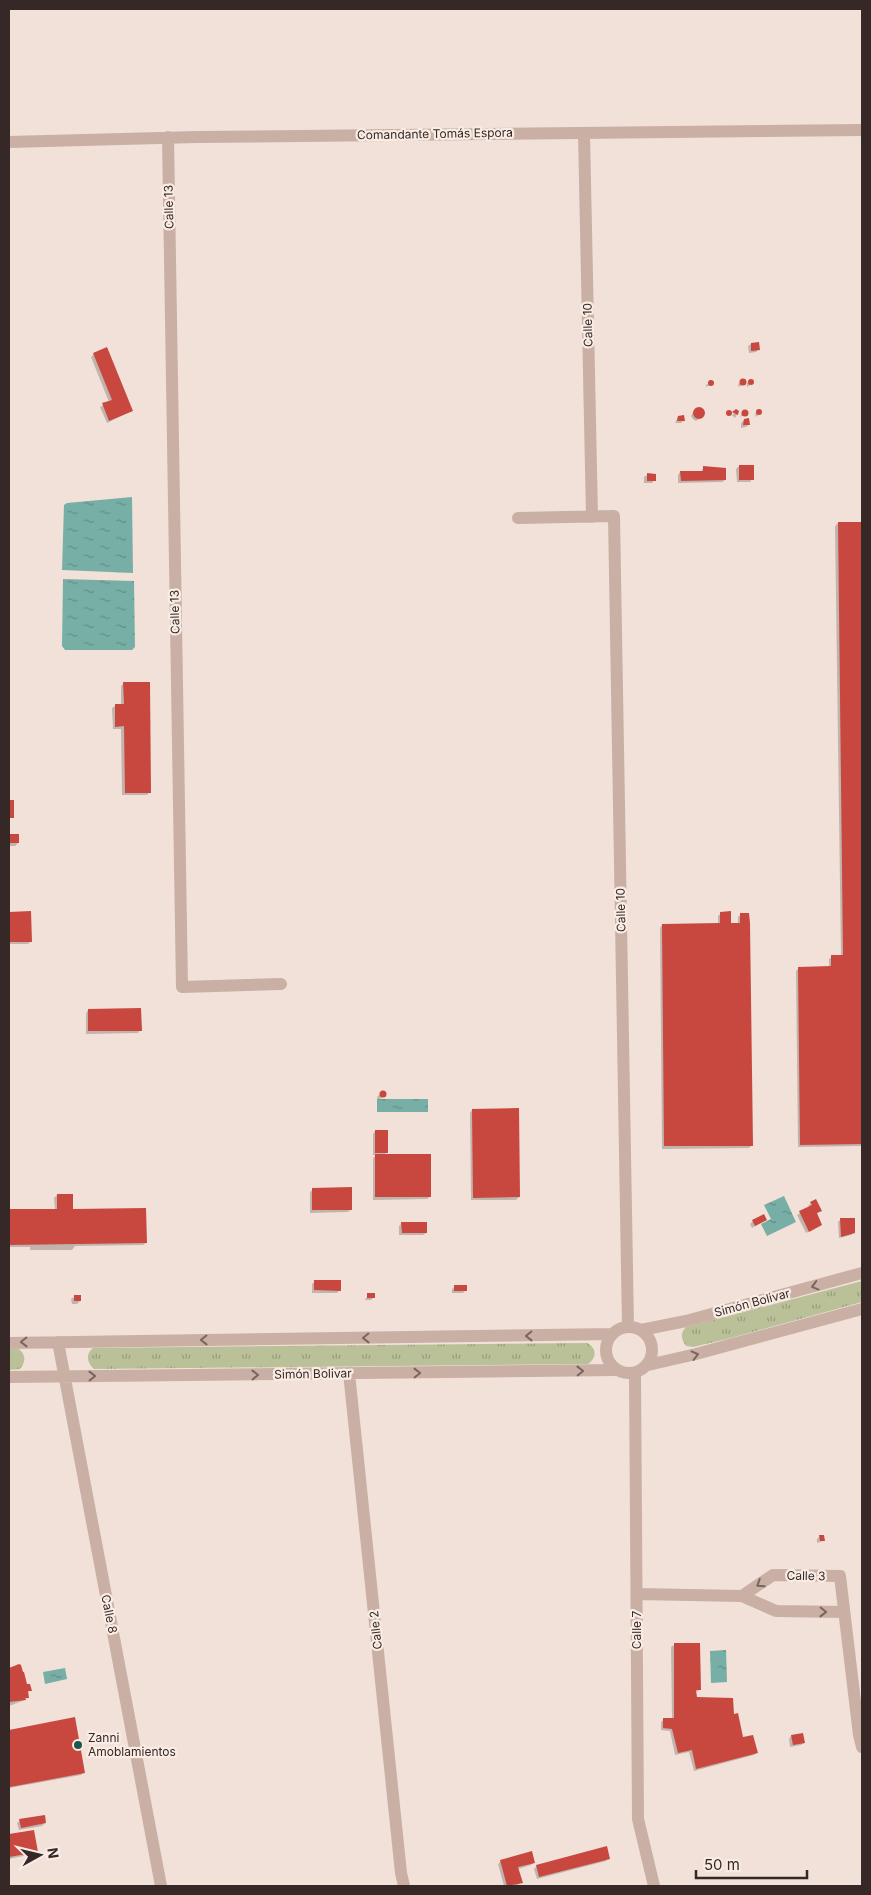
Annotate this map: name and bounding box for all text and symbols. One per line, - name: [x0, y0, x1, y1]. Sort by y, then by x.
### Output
- street label: Comandante Tomás Espora: [357, 125, 513, 142]
- street label: Calle 13: [161, 185, 176, 229]
- street label: Calle 10: [580, 303, 595, 347]
- street label: Calle 13: [167, 590, 182, 634]
- street label: Calle 10: [613, 888, 628, 932]
- one-way arrow: [812, 1280, 820, 1290]
- street label: Simón Bolivar: [712, 1285, 792, 1320]
- one-way arrow: [524, 1331, 532, 1341]
- one-way arrow: [362, 1333, 370, 1343]
- one-way arrow: [199, 1335, 207, 1345]
- one-way arrow: [19, 1337, 27, 1348]
- one-way arrow: [691, 1350, 699, 1360]
- street label: Simón Bolivar: [274, 1365, 352, 1382]
- one-way arrow: [576, 1366, 584, 1376]
- one-way arrow: [414, 1368, 422, 1378]
- one-way arrow: [251, 1369, 259, 1380]
- one-way arrow: [89, 1371, 97, 1381]
- street label: Calle 3: [786, 1568, 826, 1583]
- one-way arrow: [757, 1578, 766, 1587]
- street label: Calle 8: [98, 1593, 121, 1635]
- one-way arrow: [819, 1607, 827, 1617]
- street label: Calle 2: [366, 1610, 385, 1650]
- street label: Calle 7: [629, 1611, 644, 1649]
- place label: Zanni Amoblamientos: [88, 1730, 176, 1759]
- marker: Zanni Amoblamientos: [72, 1739, 84, 1751]
- north arrow: [15, 1830, 65, 1880]
- text: N: [44, 1847, 63, 1860]
- scale bar: [696, 1848, 807, 1880]
- text: 50 m: [704, 1855, 740, 1874]

